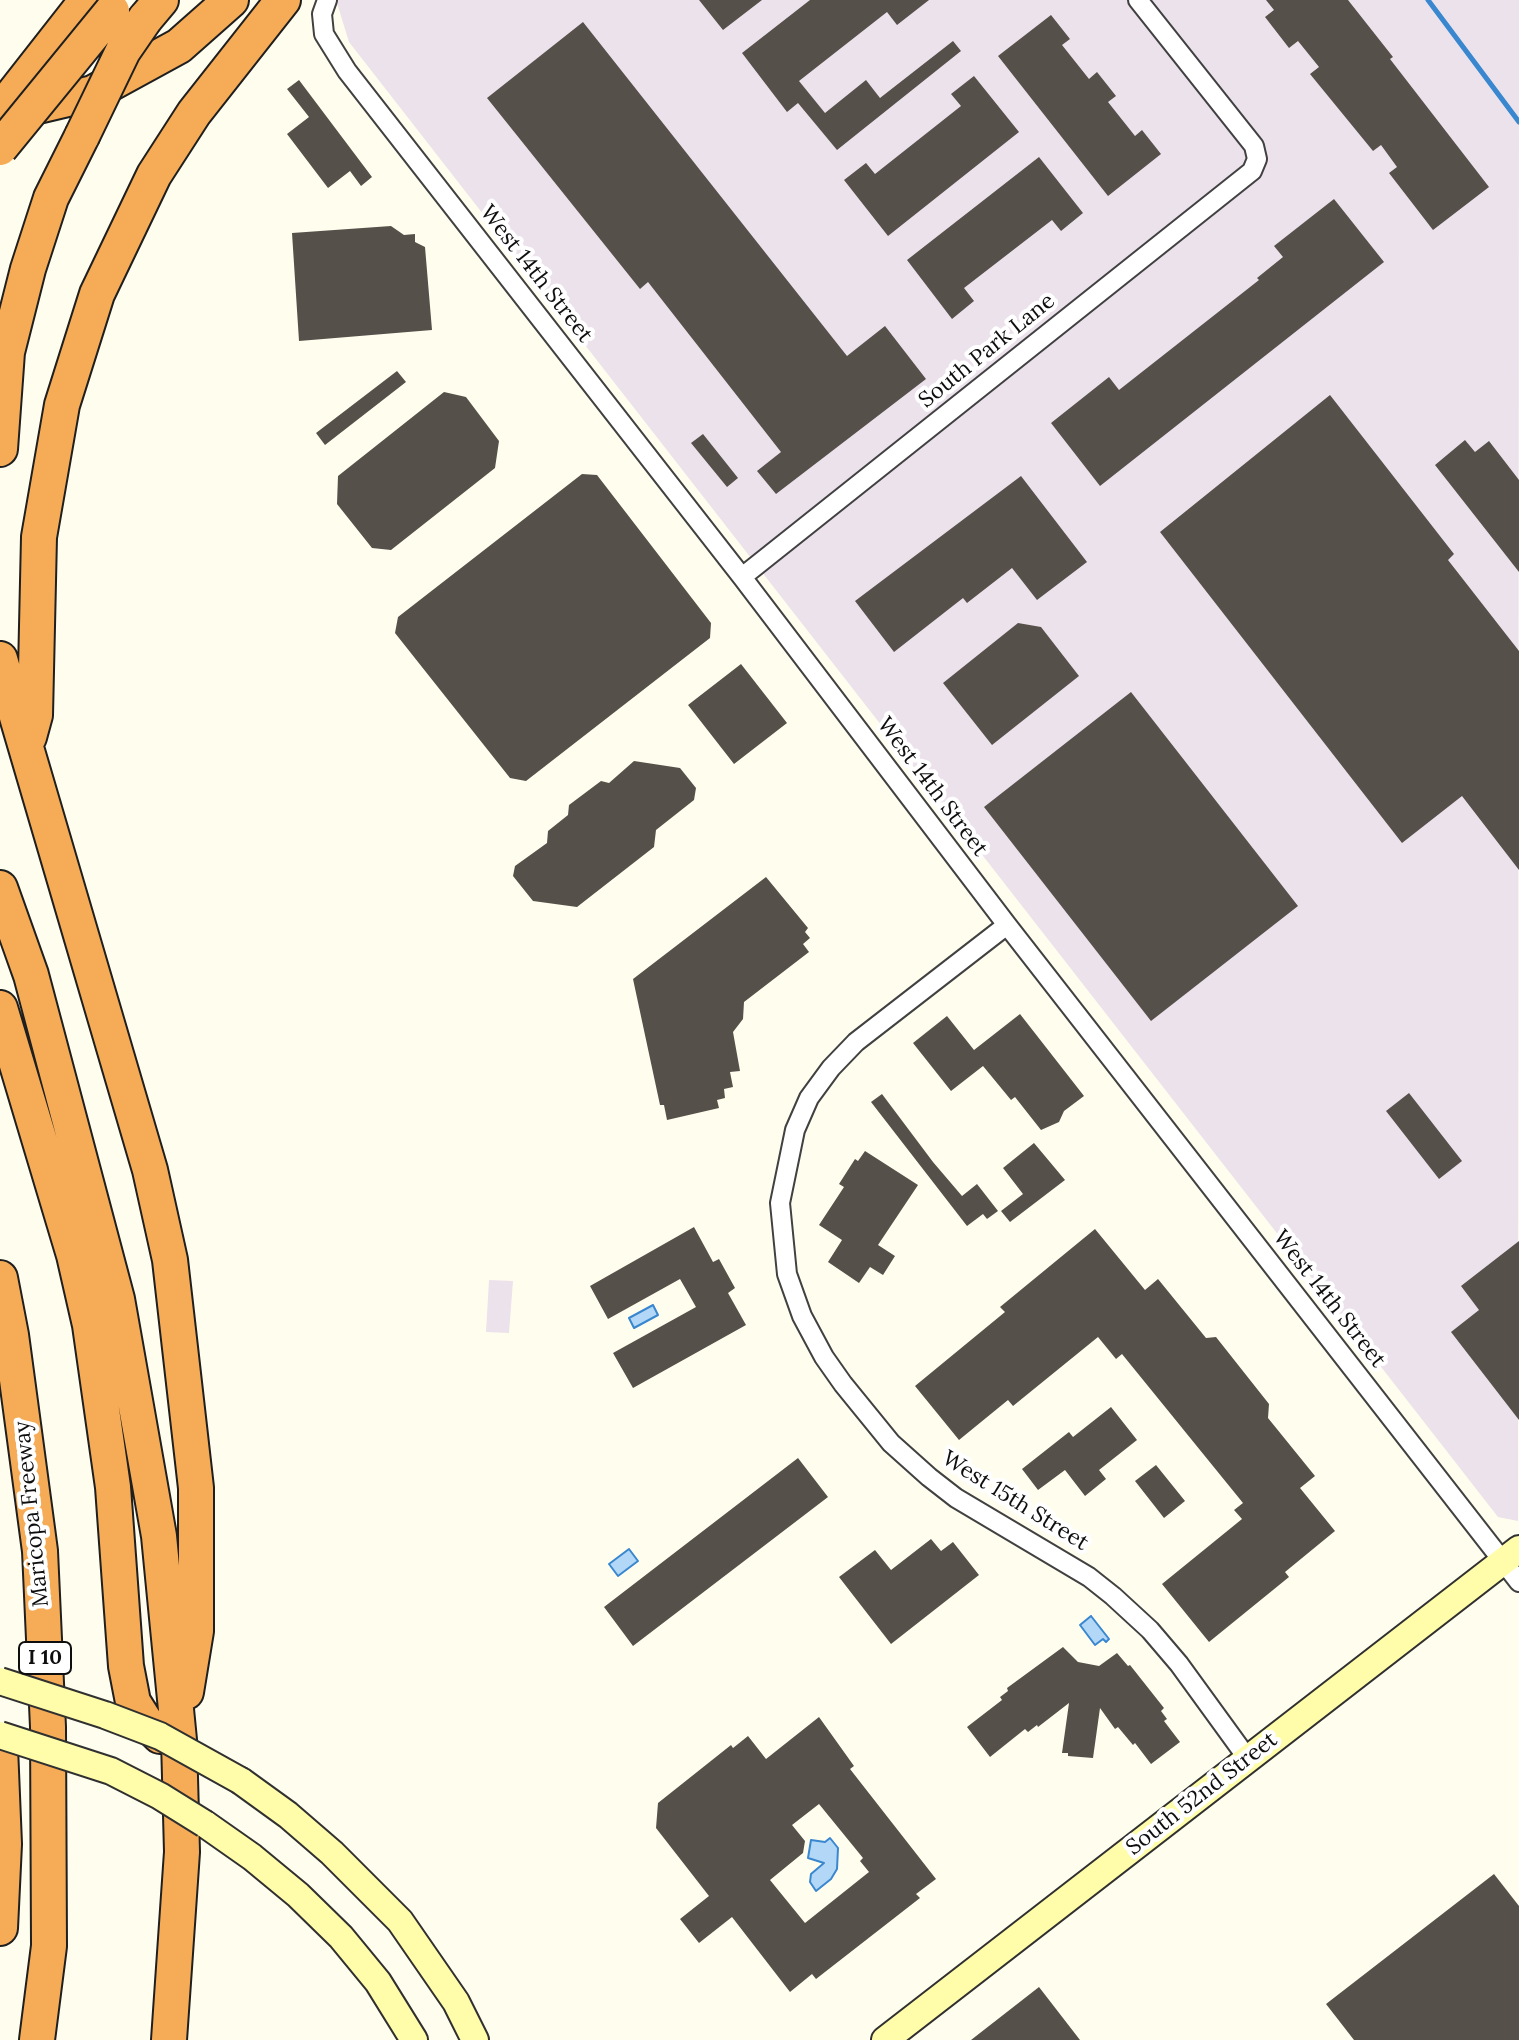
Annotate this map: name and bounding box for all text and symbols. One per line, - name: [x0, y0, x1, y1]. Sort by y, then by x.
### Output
- street label: West 14th Street: [474, 200, 598, 348]
- street label: South Park Lane: [914, 288, 1060, 414]
- street label: West 14th Street: [871, 712, 993, 862]
- street label: West 14th Street: [1267, 1225, 1391, 1373]
- street label: Maricopa Freeway: [9, 1420, 55, 1608]
- street label: West 15th Street: [937, 1445, 1093, 1557]
- road number: I 10: [19, 1642, 71, 1674]
- street label: South 52nd Street: [1121, 1727, 1283, 1861]

